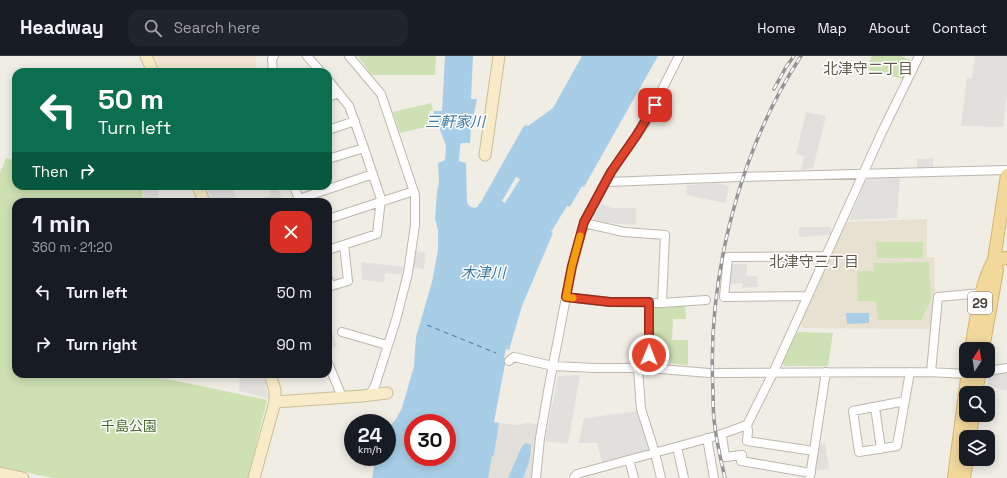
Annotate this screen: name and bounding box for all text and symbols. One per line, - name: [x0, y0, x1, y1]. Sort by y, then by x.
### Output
- search box: [128, 10, 408, 46]
- text: Headway: [20, 15, 104, 40]
- icon: search: [142, 17, 164, 39]
- text: Search here: [174, 18, 260, 37]
- text: Home: [757, 19, 795, 37]
- text: Map: [817, 19, 847, 37]
- text: About: [869, 19, 910, 37]
- text: Contact: [932, 19, 987, 37]
- district label: 北津守二丁目: [823, 59, 913, 78]
- text: 50 m: [98, 81, 164, 117]
- icon: left: [32, 84, 84, 136]
- pin: [638, 88, 672, 122]
- icon: arrive: [644, 94, 666, 116]
- water label: 三軒家川: [425, 112, 487, 131]
- text: Turn left: [98, 116, 171, 139]
- icon: right: [76, 160, 98, 182]
- text: Then: [32, 162, 68, 181]
- text: 1 min: [32, 208, 91, 239]
- button: close: [270, 211, 312, 253]
- text: 360 m · 21:20: [32, 239, 113, 256]
- district label: 北津守三丁目: [769, 252, 859, 271]
- water label: 木津川: [460, 263, 507, 282]
- icon: left: [32, 281, 54, 303]
- text: Turn left: [66, 283, 128, 302]
- text: 50 m: [277, 283, 312, 302]
- road number: 29: [968, 292, 992, 314]
- icon: right: [32, 333, 54, 355]
- position arrow: [628, 334, 670, 376]
- text: Turn right: [66, 335, 137, 354]
- text: 90 m: [276, 335, 312, 354]
- north arrow: [959, 342, 995, 378]
- map controls: [959, 342, 995, 466]
- button: search: [959, 386, 995, 422]
- speed limit sign: 30: [404, 414, 456, 466]
- park label: 千島公園: [101, 417, 157, 435]
- text: 24: [358, 422, 382, 448]
- button: layers: [959, 430, 995, 466]
- text: km/h: [358, 443, 382, 456]

